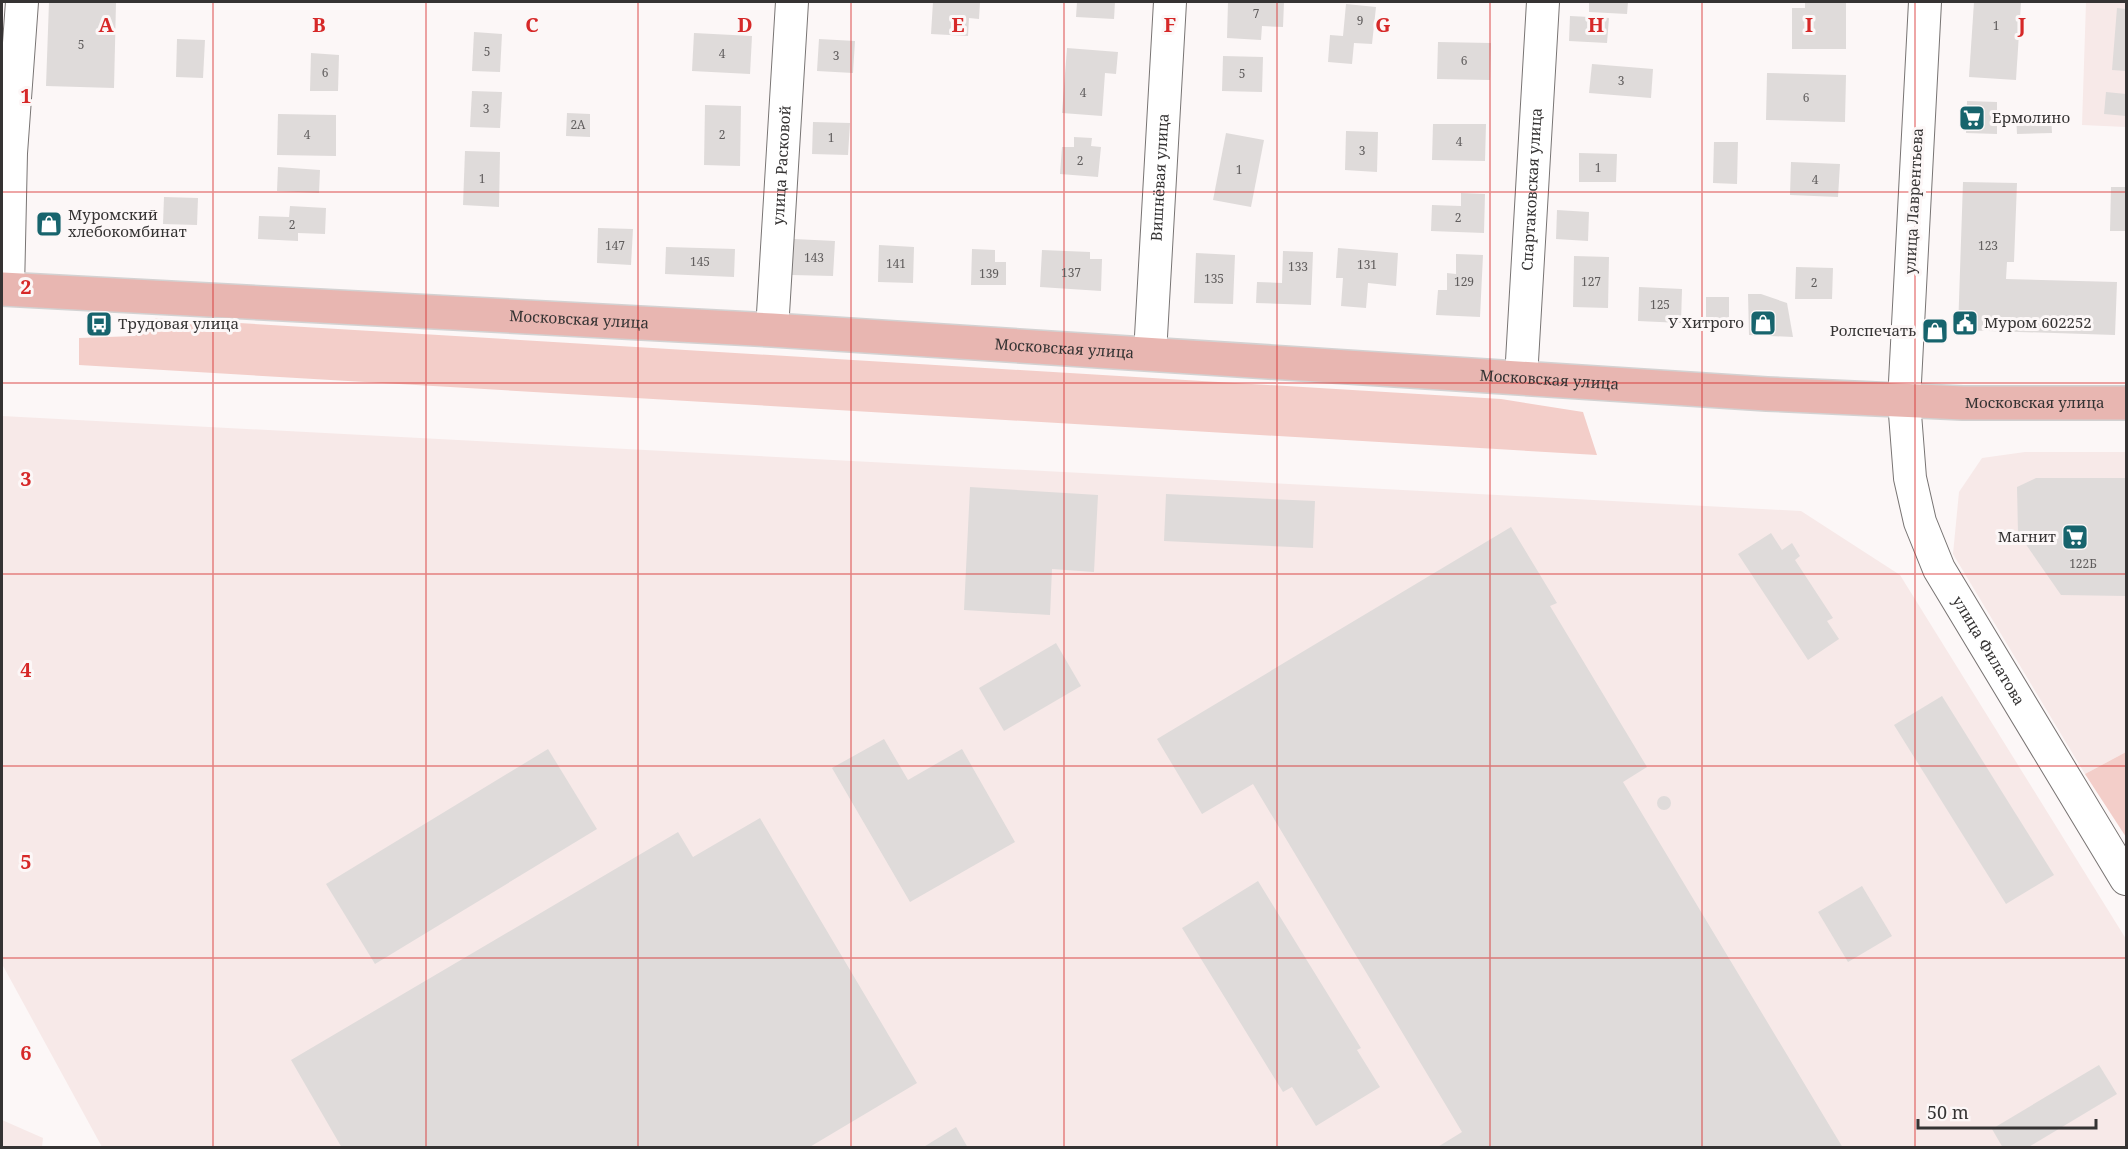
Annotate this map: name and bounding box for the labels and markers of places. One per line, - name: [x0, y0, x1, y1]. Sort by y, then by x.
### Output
- supermarket icon: Ермолино: [1957, 103, 1987, 133]
- place label: Ермолино: [1992, 107, 2070, 127]
- place label: Муромский хлебокомбинат: [68, 204, 187, 241]
- shop icon: Муромский хлебокомбинат: [34, 209, 64, 239]
- shop icon: У Хитрого: [1748, 308, 1778, 338]
- public building icon: Муром 602252: [1950, 308, 1980, 338]
- bus stop icon: Трудовая улица: [84, 309, 114, 339]
- place label: У Хитрого: [1668, 312, 1744, 332]
- place label: Муром 602252: [1984, 312, 2092, 332]
- place label: Трудовая улица: [118, 313, 239, 333]
- shop icon: Ролспечать: [1920, 316, 1950, 346]
- place label: Ролспечать: [1830, 320, 1916, 340]
- supermarket icon: Магнит: [2060, 522, 2090, 552]
- place label: Магнит: [1998, 526, 2056, 546]

